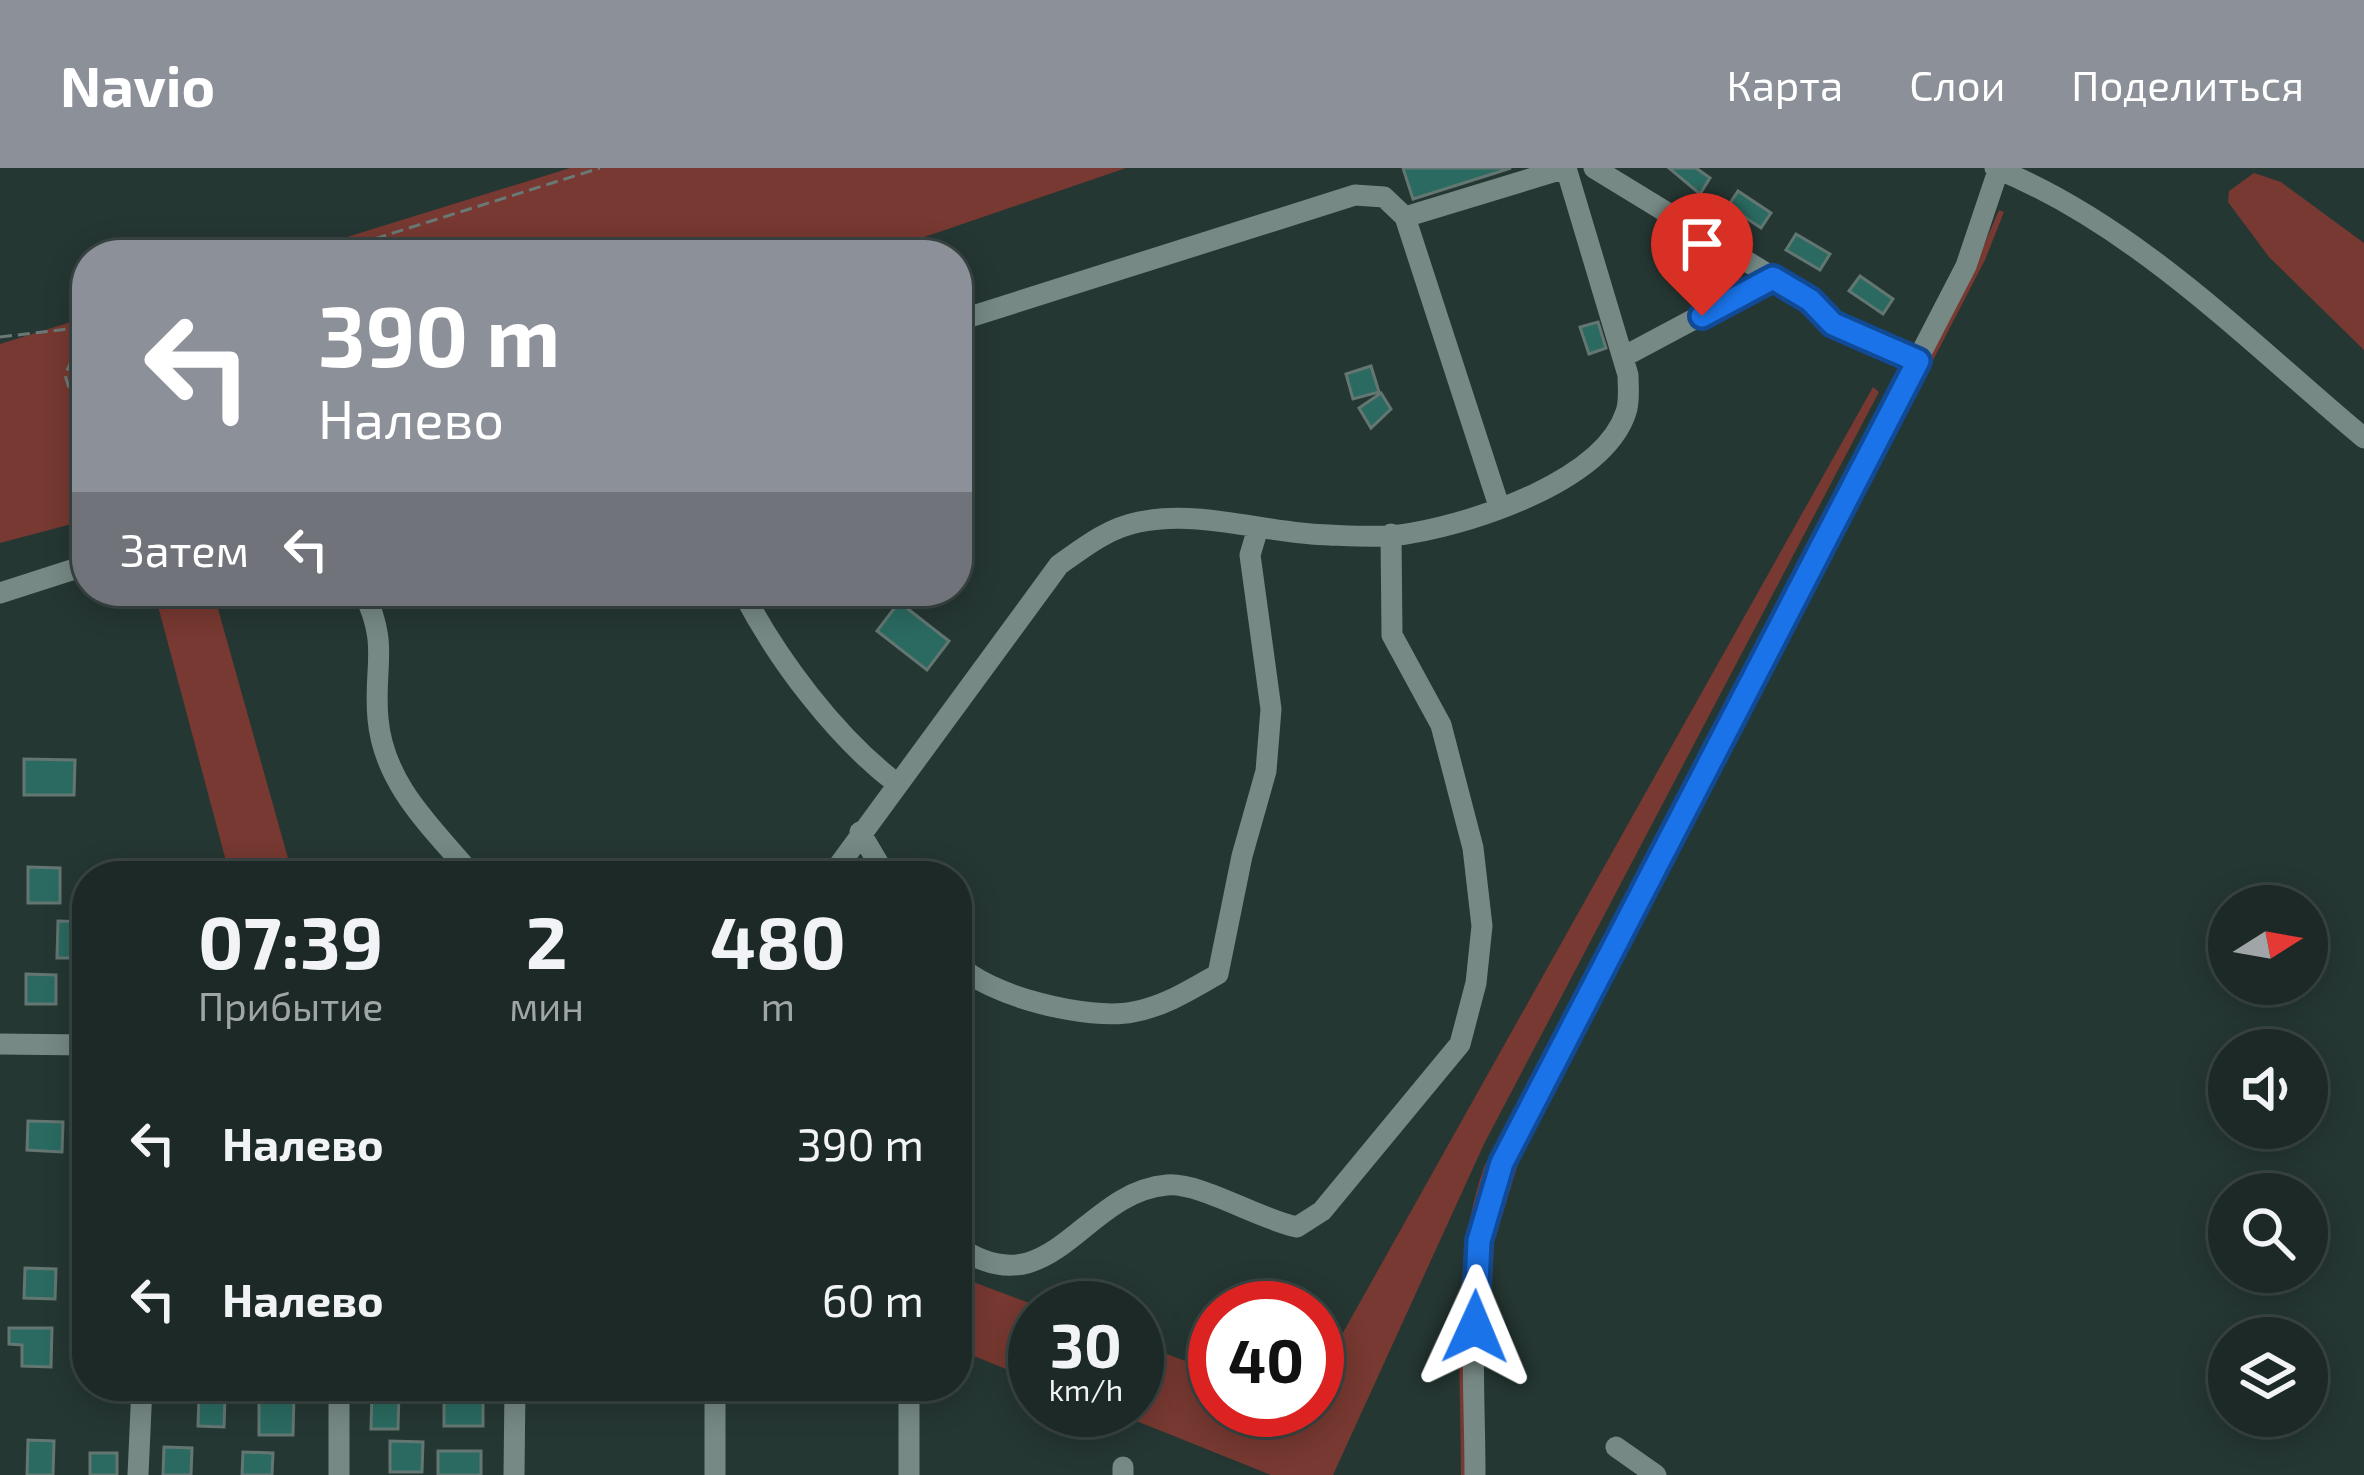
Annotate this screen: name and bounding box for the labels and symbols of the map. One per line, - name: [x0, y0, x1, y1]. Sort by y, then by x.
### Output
- pin: [1651, 193, 1753, 316]
- north arrow: [2208, 885, 2328, 1005]
- position arrow: [1412, 1264, 1538, 1390]
- speed limit sign: 40: [1188, 1281, 1344, 1437]

